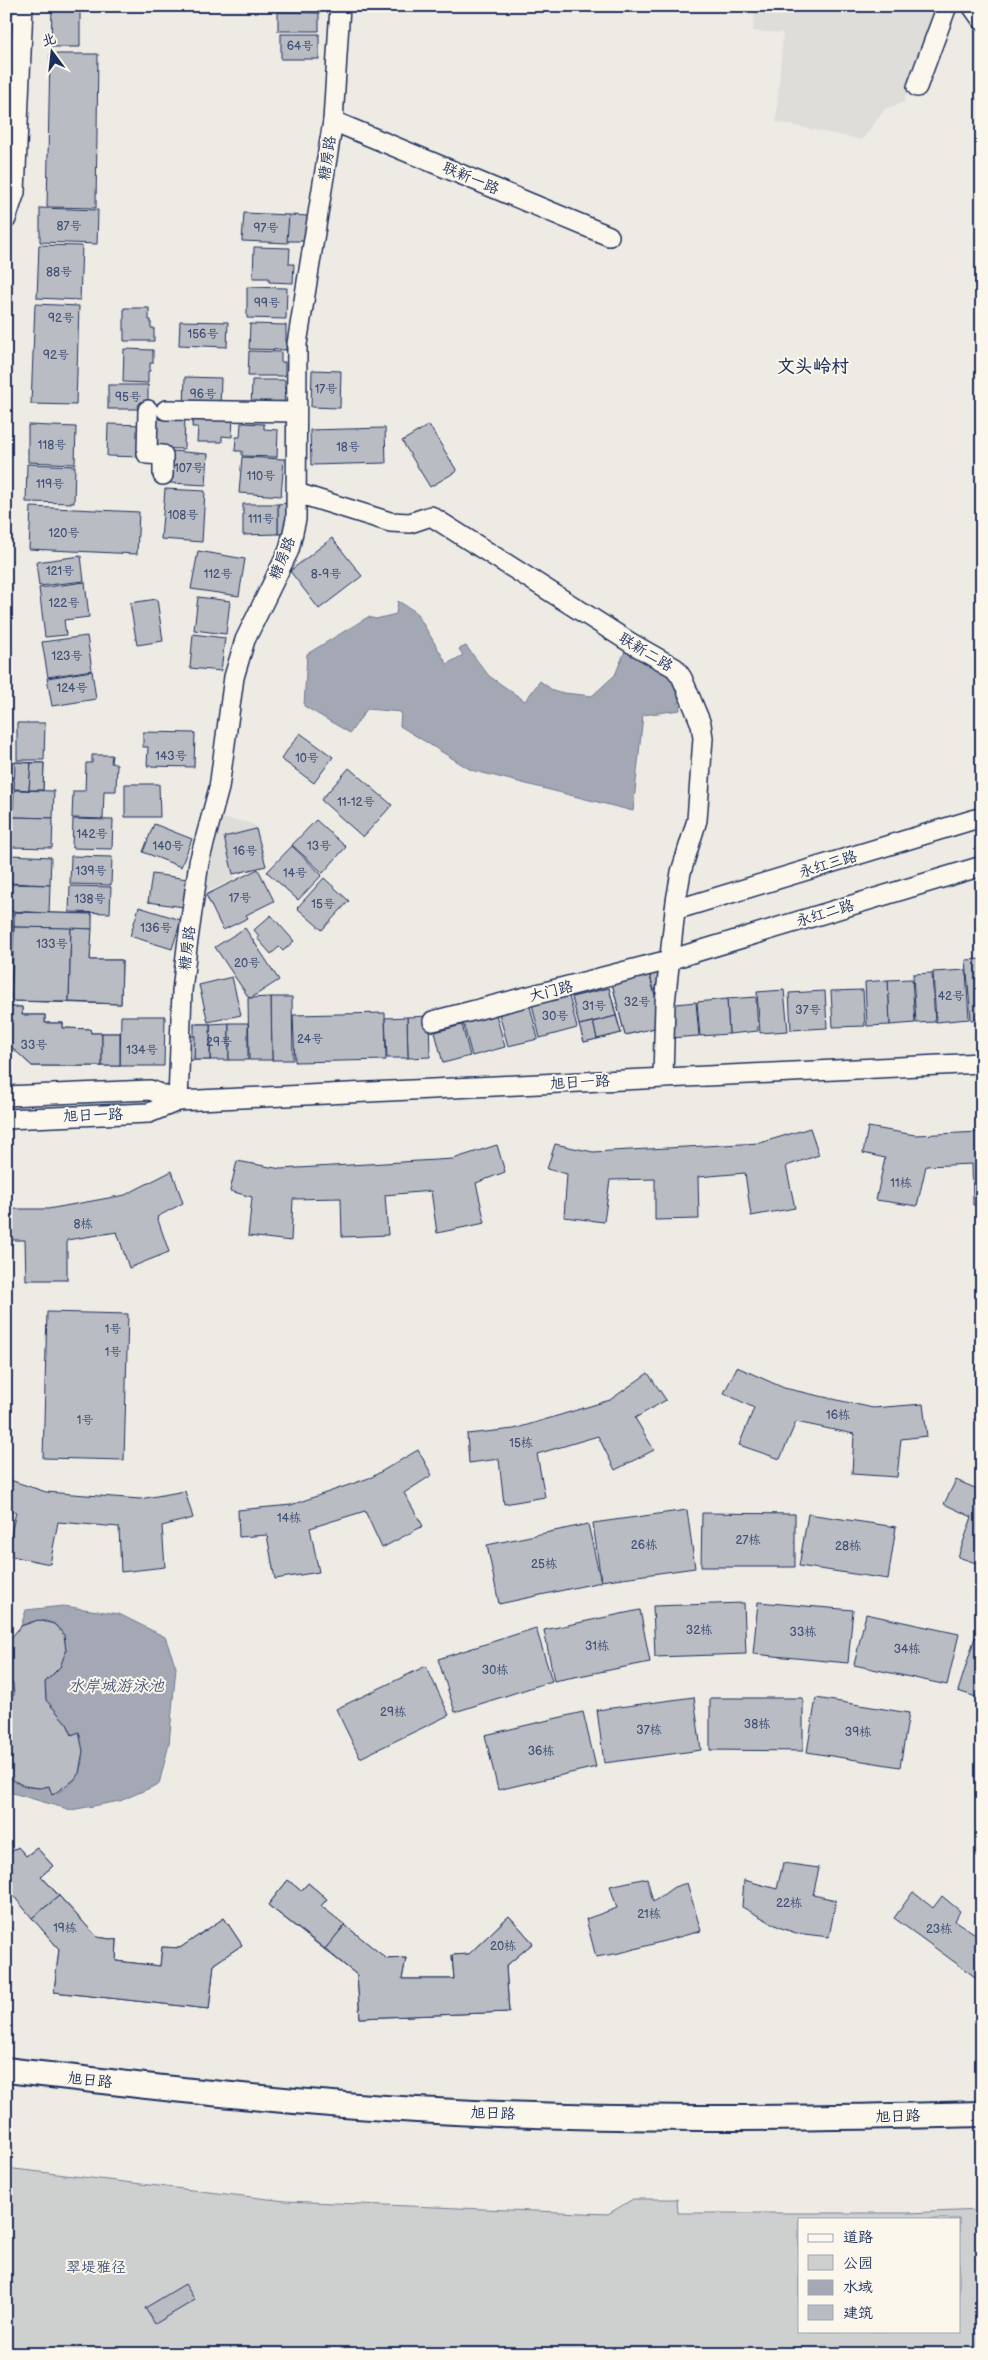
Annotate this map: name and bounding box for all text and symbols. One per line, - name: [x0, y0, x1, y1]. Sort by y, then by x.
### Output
- north arrow: [28, 28, 78, 78]
- text: 北: [40, 30, 58, 50]
- house number: 64号: [287, 39, 313, 54]
- street label: 糖房路: [315, 134, 340, 182]
- street label: 联新一路: [439, 158, 502, 199]
- house number: 87号: [57, 219, 81, 234]
- house number: 97号: [254, 221, 278, 236]
- house number: 88号: [46, 265, 72, 280]
- house number: 99号: [254, 296, 280, 311]
- house number: 92号: [48, 311, 74, 326]
- house number: 156号: [188, 327, 218, 342]
- house number: 92号: [43, 348, 69, 363]
- district label: 文头岭村: [777, 356, 849, 377]
- house number: 17号: [315, 382, 337, 397]
- house number: 96号: [190, 387, 216, 402]
- house number: 95号: [115, 390, 141, 405]
- house number: 118号: [38, 438, 66, 453]
- house number: 18号: [336, 440, 360, 455]
- house number: 107号: [174, 461, 204, 476]
- house number: 110号: [247, 469, 275, 484]
- house number: 119号: [36, 477, 64, 492]
- house number: 108号: [168, 508, 198, 523]
- house number: 111号: [248, 512, 274, 527]
- house number: 120号: [49, 526, 79, 541]
- street label: 糖房路: [265, 534, 300, 583]
- house number: 121号: [46, 564, 74, 579]
- house number: 112号: [204, 567, 232, 582]
- house number: 8-9号: [311, 567, 341, 582]
- house number: 122号: [49, 596, 79, 611]
- street label: 联新二路: [615, 629, 676, 676]
- house number: 123号: [52, 649, 82, 664]
- house number: 124号: [57, 681, 87, 696]
- house number: 143号: [155, 749, 187, 764]
- house number: 10号: [295, 751, 319, 766]
- house number: 11-12号: [337, 795, 375, 810]
- house number: 142号: [76, 827, 108, 842]
- house number: 140号: [152, 839, 184, 854]
- house number: 13号: [307, 839, 331, 854]
- house number: 16号: [233, 844, 257, 859]
- street label: 永红三路: [797, 847, 860, 882]
- house number: 139号: [76, 864, 106, 879]
- house number: 14号: [283, 866, 307, 881]
- house number: 17号: [229, 891, 251, 906]
- house number: 138号: [74, 892, 106, 907]
- street label: 永红二路: [794, 896, 857, 931]
- house number: 15号: [311, 897, 335, 912]
- house number: 136号: [140, 921, 172, 936]
- street label: 糖房路: [175, 925, 200, 972]
- house number: 133号: [36, 937, 68, 952]
- house number: 20号: [234, 956, 260, 971]
- street label: 大门路: [527, 977, 575, 1006]
- house number: 42号: [938, 989, 964, 1004]
- house number: 32号: [624, 995, 650, 1010]
- house number: 31号: [582, 999, 606, 1014]
- house number: 37号: [795, 1003, 821, 1018]
- house number: 30号: [542, 1009, 568, 1024]
- house number: 24号: [297, 1032, 323, 1047]
- house number: 29号: [206, 1035, 232, 1050]
- house number: 33号: [21, 1038, 47, 1053]
- house number: 134号: [126, 1043, 158, 1058]
- street label: 旭日一路: [550, 1071, 610, 1094]
- street label: 旭日一路: [63, 1105, 123, 1126]
- house number: 11栋: [890, 1176, 912, 1191]
- house number: 8栋: [74, 1217, 93, 1232]
- house number: 1号: [105, 1322, 121, 1337]
- house number: 1号: [105, 1345, 121, 1360]
- house number: 16栋: [826, 1408, 850, 1423]
- house number: 1号: [77, 1413, 93, 1428]
- house number: 15栋: [509, 1436, 533, 1451]
- house number: 14栋: [277, 1511, 301, 1526]
- house number: 27栋: [736, 1533, 760, 1548]
- house number: 26栋: [631, 1538, 657, 1553]
- house number: 28栋: [835, 1539, 861, 1554]
- house number: 25栋: [531, 1557, 557, 1572]
- house number: 32栋: [686, 1623, 712, 1638]
- house number: 33栋: [790, 1625, 816, 1640]
- house number: 31栋: [585, 1639, 609, 1654]
- house number: 34栋: [894, 1642, 920, 1657]
- house number: 30栋: [482, 1663, 508, 1678]
- water label: 水岸城游泳池: [68, 1677, 165, 1696]
- house number: 29栋: [380, 1705, 406, 1720]
- house number: 38栋: [744, 1717, 770, 1732]
- house number: 37栋: [636, 1723, 662, 1738]
- house number: 39栋: [845, 1725, 871, 1740]
- house number: 36栋: [528, 1744, 554, 1759]
- house number: 22栋: [776, 1896, 802, 1911]
- house number: 21栋: [637, 1907, 661, 1922]
- house number: 19栋: [53, 1921, 77, 1936]
- house number: 23栋: [926, 1922, 952, 1937]
- house number: 20栋: [490, 1939, 516, 1954]
- street label: 旭日路: [67, 2069, 113, 2092]
- street label: 旭日路: [470, 2103, 516, 2124]
- street label: 旭日路: [875, 2107, 921, 2126]
- legend: [798, 2218, 960, 2332]
- text: 道路: [843, 2228, 873, 2247]
- text: 公园: [843, 2254, 873, 2273]
- park label: 翠堤雅径: [66, 2258, 126, 2277]
- text: 水域: [843, 2278, 873, 2297]
- text: 建筑: [843, 2304, 873, 2323]

